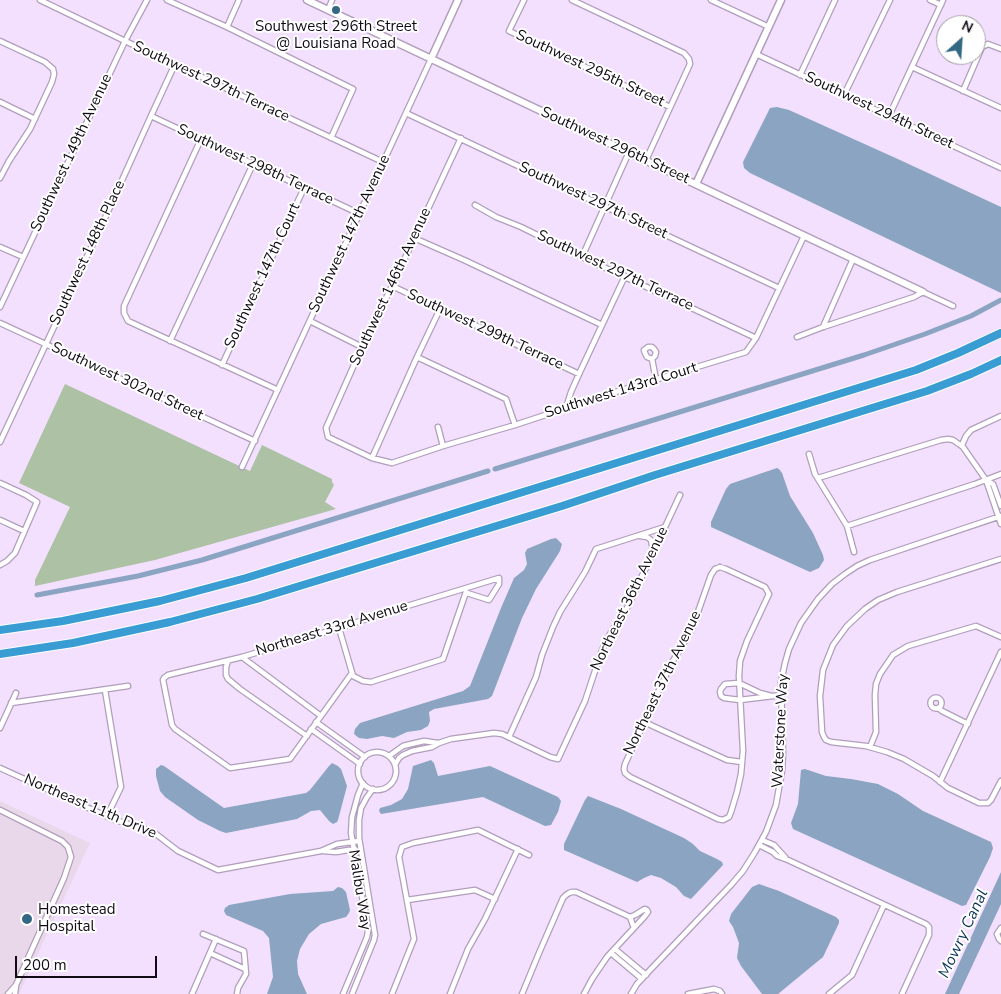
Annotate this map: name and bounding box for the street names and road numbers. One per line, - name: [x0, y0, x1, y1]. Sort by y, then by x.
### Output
- street label: Southwest 295th Street: [513, 27, 667, 111]
- street label: Southwest 297th Terrace: [130, 38, 292, 126]
- street label: Southwest 294th Street: [802, 69, 956, 153]
- street label: Southwest 149th Avenue: [27, 71, 117, 235]
- street label: Southwest 296th Street: [538, 104, 692, 188]
- street label: Southwest 298th Terrace: [174, 121, 336, 209]
- street label: Southwest 147th Avenue: [305, 152, 395, 316]
- street label: Southwest 297th Street: [516, 159, 670, 243]
- street label: Southwest 148th Place: [47, 178, 129, 328]
- street label: Southwest 147th Court: [221, 200, 305, 352]
- street label: Southwest 146th Avenue: [346, 205, 436, 369]
- street label: Southwest 297th Terrace: [534, 227, 696, 315]
- street label: Southwest 299th Terrace: [404, 286, 566, 374]
- street label: Southwest 302nd Street: [48, 339, 206, 425]
- street label: Southwest 143rd Court: [543, 359, 699, 423]
- street label: Northeast 36th Avenue: [587, 524, 673, 674]
- street label: Northeast 33rd Avenue: [254, 597, 410, 661]
- street label: Northeast 37th Avenue: [620, 608, 706, 758]
- street label: Waterstone Way: [769, 673, 793, 789]
- street label: Northeast 11th Drive: [21, 771, 159, 843]
- street label: Malibu Way: [344, 849, 374, 931]

